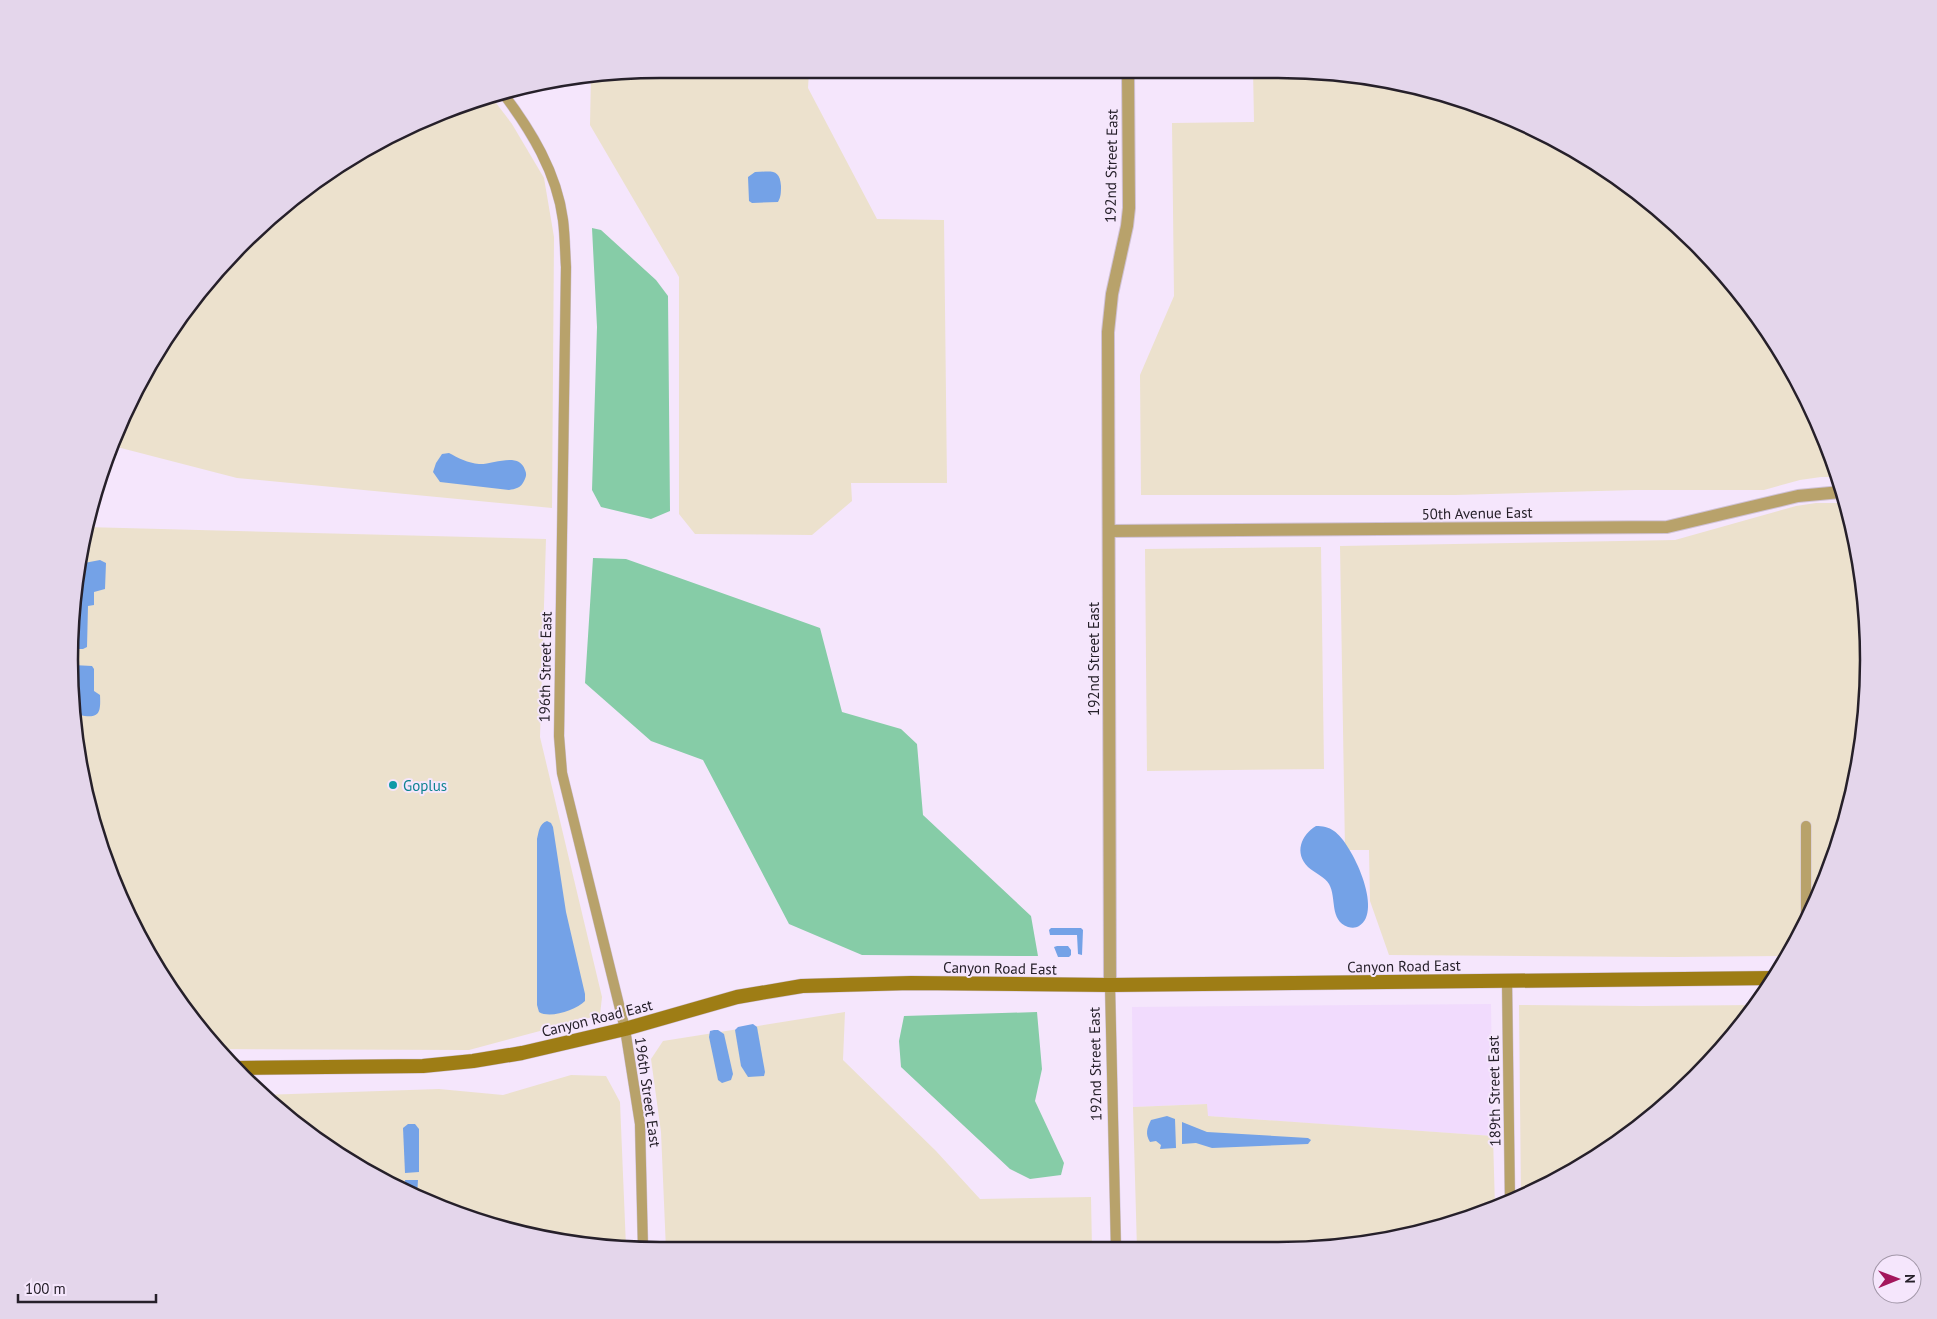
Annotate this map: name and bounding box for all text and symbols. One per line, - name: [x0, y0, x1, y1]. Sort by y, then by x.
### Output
- street label: 192nd Street East: [1101, 109, 1121, 223]
- street label: 50th Avenue East: [1421, 503, 1533, 523]
- street label: 192nd Street East: [1084, 602, 1103, 716]
- street label: 196th Street East: [535, 611, 555, 723]
- place label: Goplus: [403, 776, 447, 795]
- marker: Goplus: [387, 779, 399, 791]
- street label: Canyon Road East: [1347, 956, 1461, 976]
- street label: Canyon Road East: [943, 958, 1057, 978]
- street label: Canyon Road East: [540, 995, 654, 1041]
- street label: 192nd Street East: [1085, 1007, 1105, 1121]
- street label: 189th Street East: [1484, 1035, 1504, 1147]
- street label: 196th Street East: [631, 1036, 665, 1148]
- north arrow: [1872, 1254, 1922, 1304]
- scale bar: [18, 1272, 155, 1304]
- text: N: [1901, 1274, 1919, 1284]
- text: 100 m: [25, 1279, 66, 1298]

